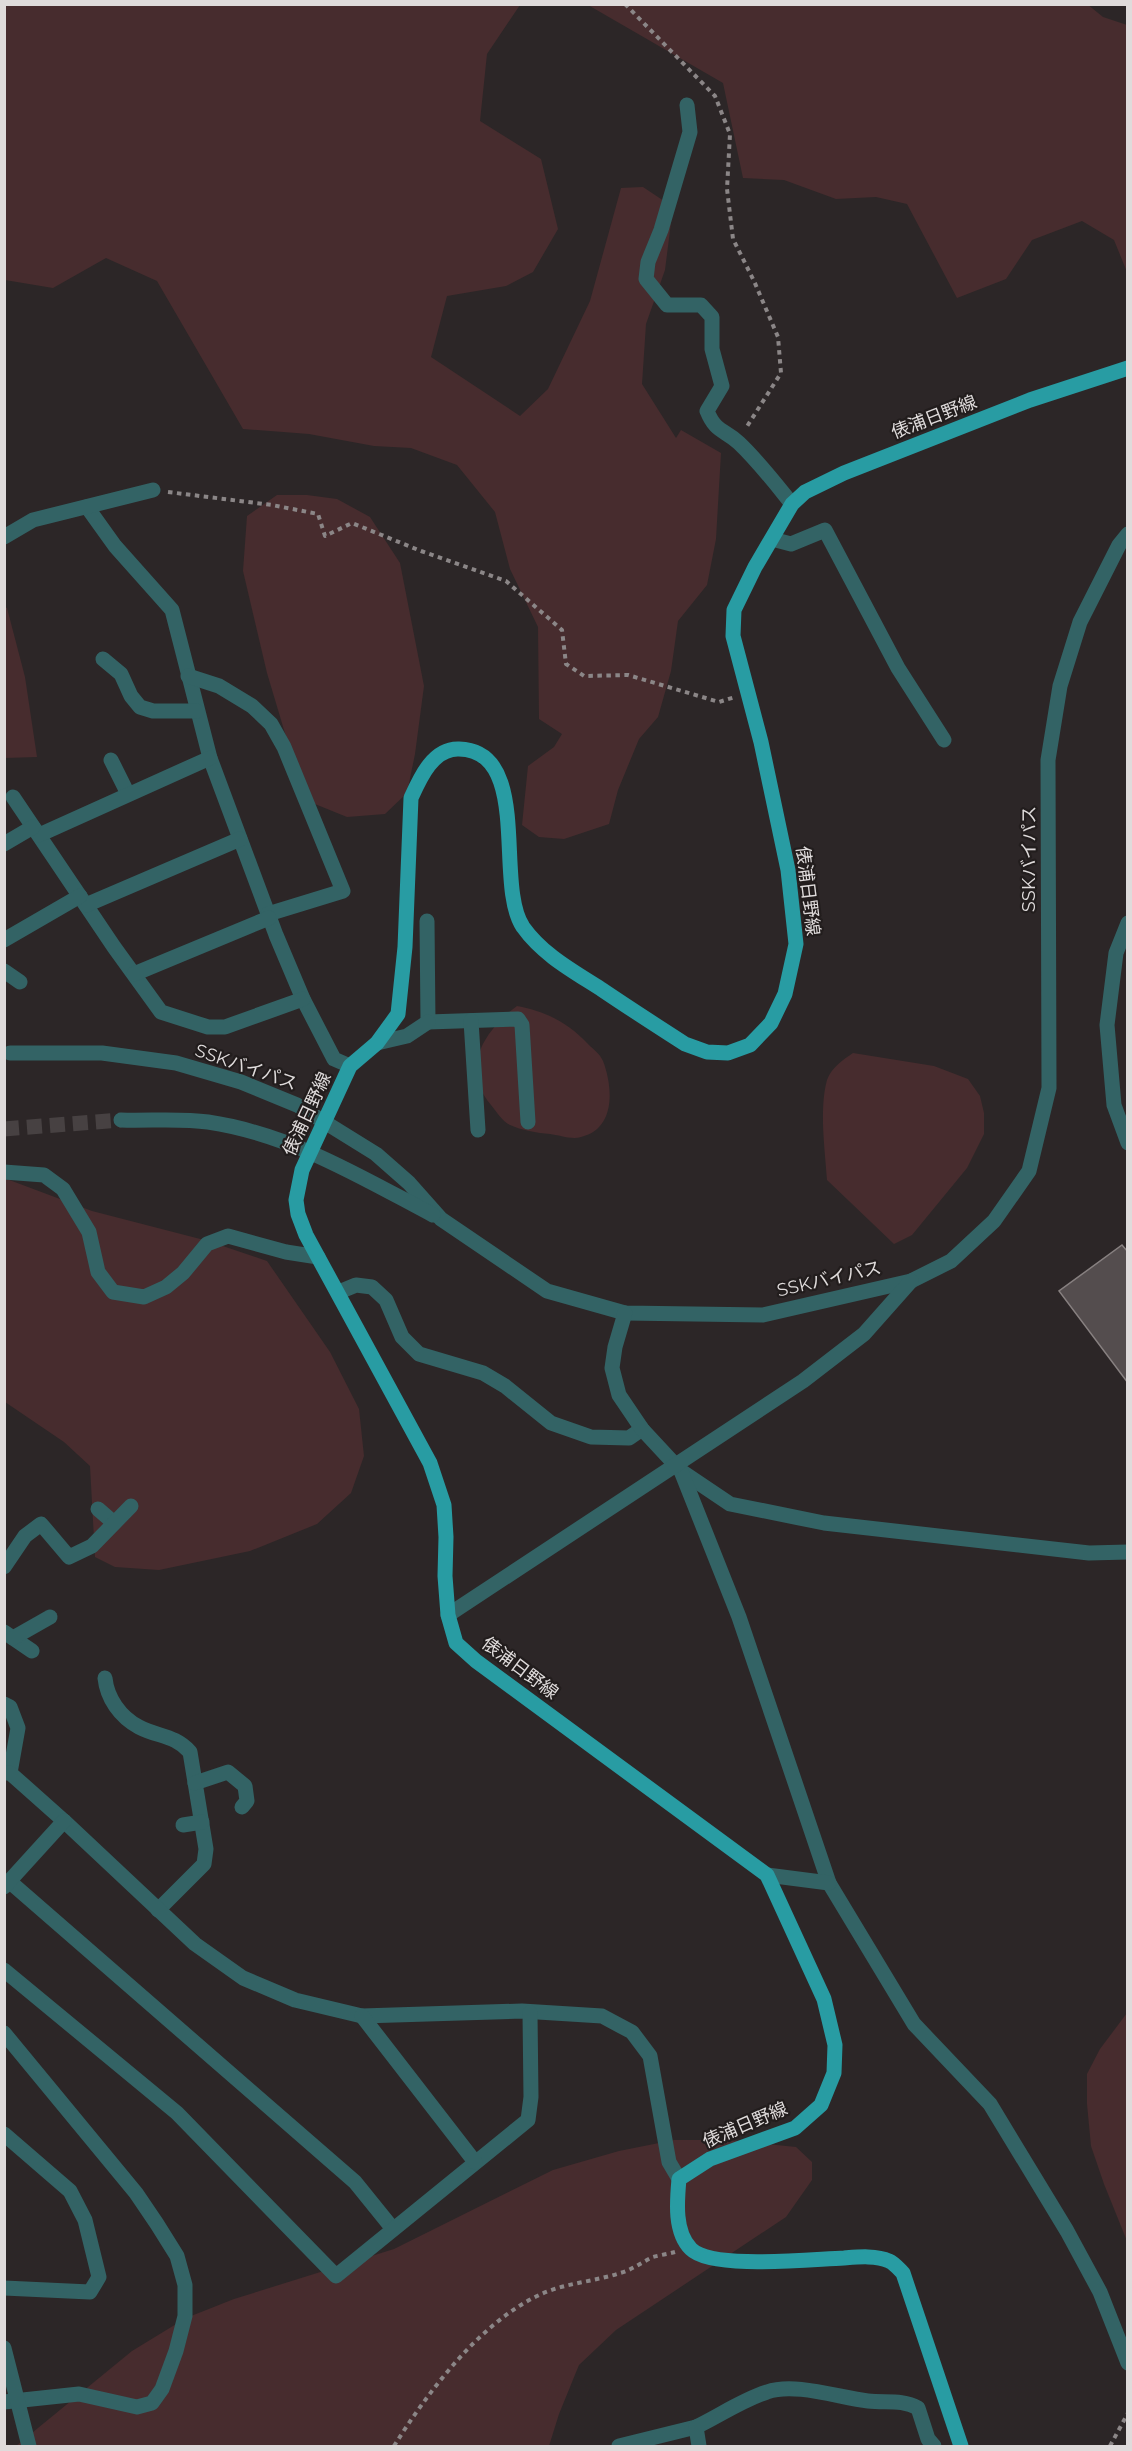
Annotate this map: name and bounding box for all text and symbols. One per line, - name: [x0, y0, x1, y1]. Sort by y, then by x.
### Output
- street label: 俵浦日野線: [888, 391, 980, 443]
- street label: SSKバイパス: [1018, 806, 1040, 912]
- street label: 俵浦日野線: [792, 845, 824, 937]
- street label: SSKバイパス: [192, 1039, 300, 1095]
- street label: 俵浦日野線: [278, 1069, 336, 1159]
- street label: SSKバイパス: [775, 1256, 883, 1302]
- street label: 俵浦日野線: [477, 1632, 563, 1704]
- street label: 俵浦日野線: [699, 2097, 791, 2153]

